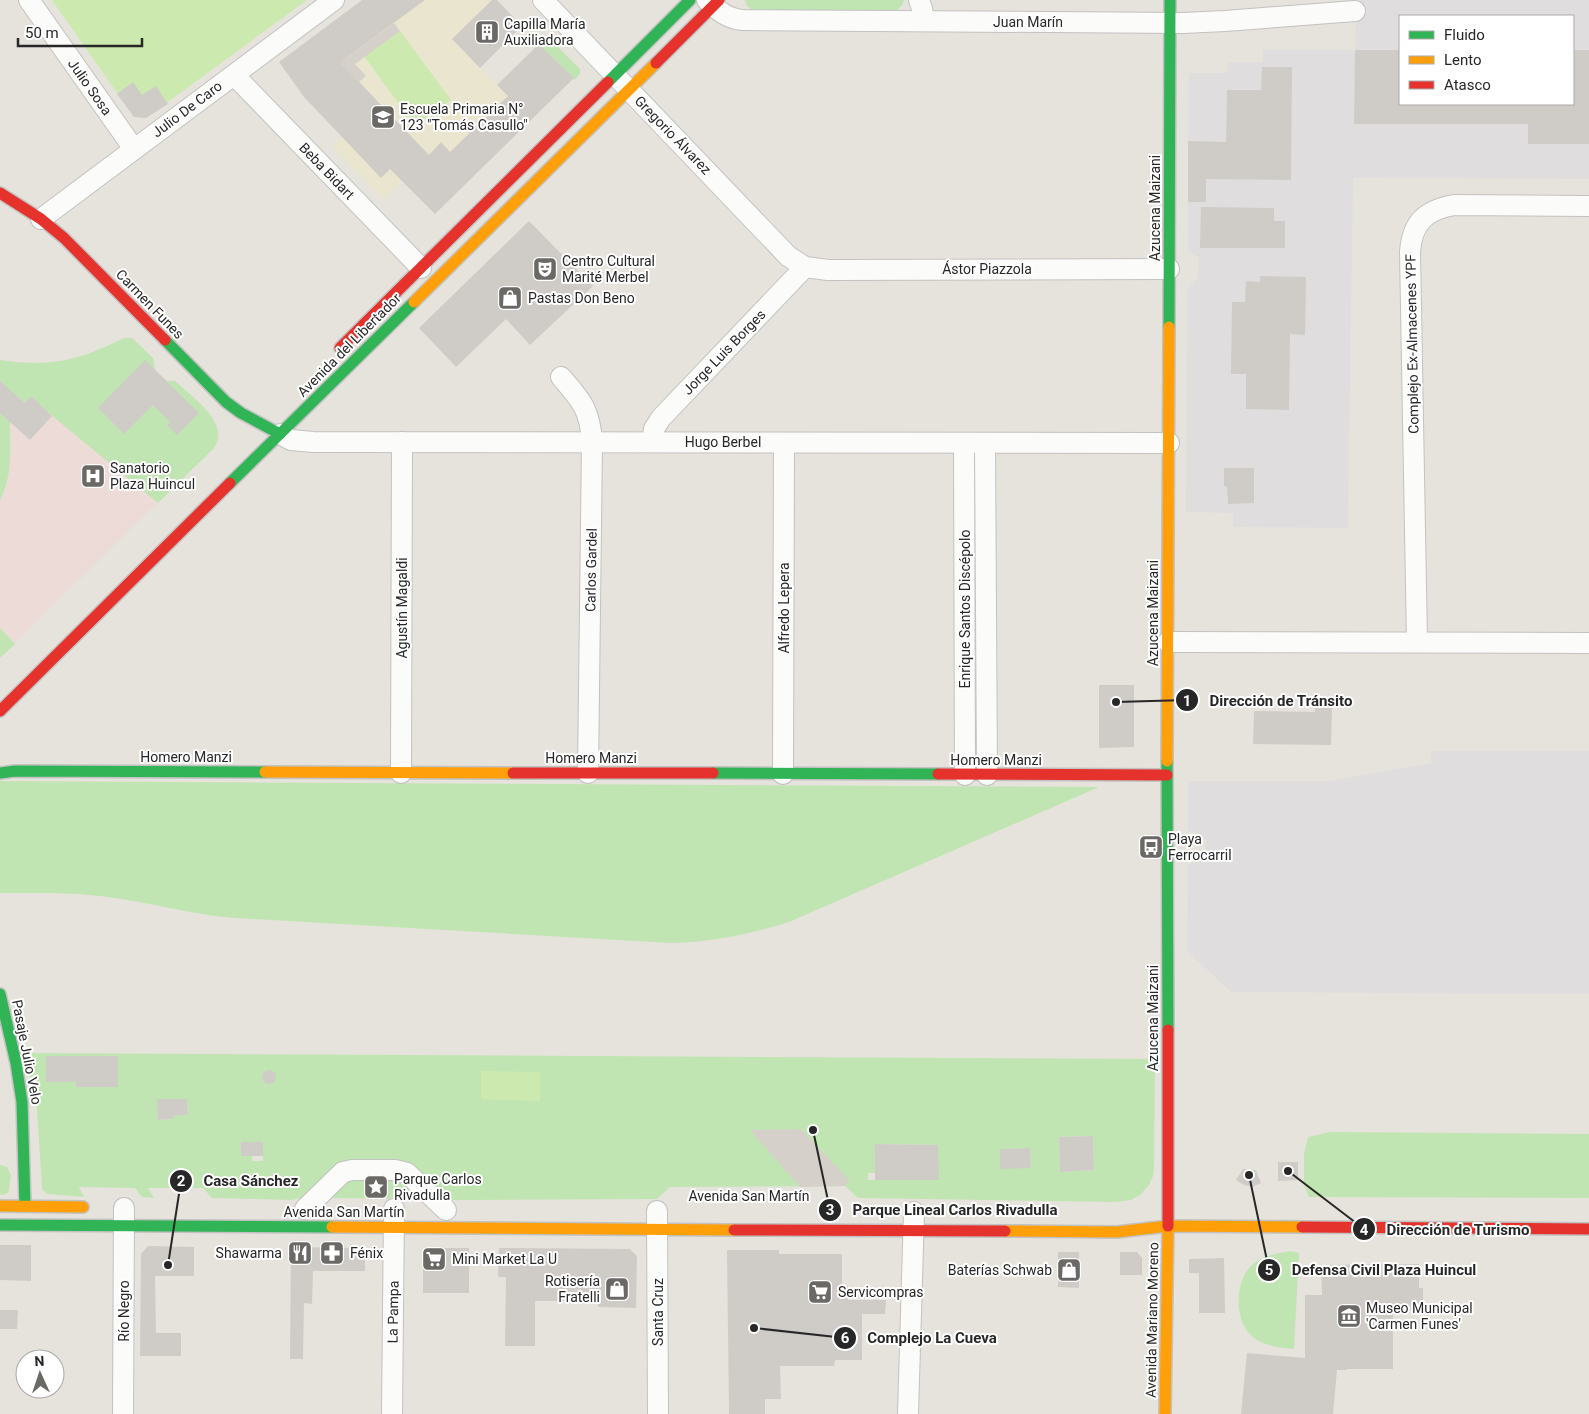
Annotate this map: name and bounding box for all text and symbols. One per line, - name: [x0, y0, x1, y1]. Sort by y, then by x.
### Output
- street label: Juan Marín: [993, 14, 1063, 30]
- scale bar: [18, 15, 141, 47]
- legend: [1399, 15, 1574, 105]
- place label: Capilla María Auxiliadora: [504, 16, 586, 48]
- building icon: Capilla María Auxiliadora: [474, 19, 500, 45]
- text: 50 m: [25, 24, 59, 42]
- text: Fluido: [1444, 26, 1485, 44]
- text: Lento: [1444, 51, 1482, 69]
- street label: Julio Sosa: [65, 56, 115, 118]
- text: Atasco: [1444, 76, 1491, 94]
- street label: Julio De Caro: [149, 78, 225, 140]
- street label: Gregorio Álvarez: [632, 92, 715, 178]
- place label: Escuela Primaria N° 123 "Tomás Casullo": [400, 101, 528, 133]
- school or university icon: Escuela Primaria N° 123 "Tomás Casullo": [370, 104, 396, 130]
- street label: Beba Bidart: [296, 139, 358, 203]
- street label: Azucena Maizani: [1147, 155, 1163, 261]
- place label: Centro Cultural Marité Merbel: [562, 253, 655, 285]
- street label: Complejo Ex-Almacenes YPF: [1402, 254, 1422, 434]
- theatre icon: Centro Cultural Marité Merbel: [532, 256, 558, 282]
- street label: Ástor Piazzola: [942, 260, 1032, 277]
- street label: Carmen Funes: [113, 266, 187, 342]
- shop icon: Pastas Don Beno: [497, 285, 523, 311]
- street label: Avenida del Libertador: [294, 290, 404, 400]
- place label: Pastas Don Beno: [528, 290, 635, 306]
- street label: Jorge Luis Borges: [679, 306, 769, 398]
- street label: Hugo Berbel: [685, 434, 761, 450]
- place label: Sanatorio Plaza Huincul: [110, 460, 195, 492]
- hospital icon: Sanatorio Plaza Huincul: [80, 463, 106, 489]
- street label: Carlos Gardel: [582, 528, 600, 612]
- street label: Enrique Santos Discépolo: [957, 529, 973, 689]
- street label: Agustín Magaldi: [394, 557, 410, 659]
- street label: Azucena Maizani: [1145, 560, 1161, 666]
- street label: Alfredo Lepera: [776, 562, 792, 654]
- callout: Dirección de Tránsito: [1175, 685, 1363, 715]
- text: 1: [1183, 692, 1191, 710]
- text: Dirección de Tránsito: [1210, 692, 1352, 710]
- street label: Homero Manzi: [140, 749, 232, 765]
- street label: Homero Manzi: [545, 750, 637, 766]
- street label: Homero Manzi: [950, 752, 1042, 768]
- place label: Playa Ferrocarril: [1168, 831, 1232, 863]
- bus stop icon: Playa Ferrocarril: [1138, 834, 1164, 860]
- street label: Azucena Maizani: [1145, 965, 1161, 1071]
- street label: Pasaje Julio Velo: [9, 998, 45, 1106]
- callout: Casa Sánchez: [168, 1166, 308, 1196]
- place label: Parque Carlos Rivadulla: [394, 1171, 482, 1203]
- text: 2: [177, 1172, 186, 1190]
- text: Casa Sánchez: [204, 1172, 299, 1190]
- place icon: Parque Carlos Rivadulla: [363, 1174, 389, 1200]
- street label: Avenida San Martín: [689, 1188, 809, 1204]
- callout: Parque Lineal Carlos Rivadulla: [817, 1195, 1067, 1225]
- text: 3: [826, 1201, 834, 1219]
- text: Parque Lineal Carlos Rivadulla: [852, 1201, 1058, 1219]
- street label: Avenida San Martín: [284, 1204, 404, 1220]
- callout: Dirección de Turismo: [1351, 1214, 1540, 1244]
- text: 4: [1360, 1221, 1369, 1239]
- text: Dirección de Turismo: [1386, 1221, 1530, 1239]
- restaurant icon: Shawarma: [287, 1240, 313, 1266]
- pharmacy icon: Fénix: [319, 1240, 345, 1266]
- street label: Avenida Mariano Moreno: [1143, 1242, 1161, 1398]
- place label: Shawarma: [216, 1245, 282, 1261]
- place label: Fénix: [350, 1245, 383, 1261]
- supermarket icon: Mini Market La U: [421, 1246, 447, 1272]
- place label: Mini Market La U: [452, 1251, 557, 1267]
- callout: Defensa Civil Plaza Huincul: [1257, 1255, 1486, 1285]
- shop icon: Baterías Schwab: [1056, 1257, 1082, 1283]
- text: 5: [1265, 1261, 1273, 1279]
- text: Defensa Civil Plaza Huincul: [1292, 1261, 1476, 1279]
- place label: Baterías Schwab: [948, 1262, 1052, 1278]
- place label: Rotisería Fratelli: [545, 1273, 600, 1305]
- shop icon: Rotisería Fratelli: [604, 1276, 630, 1302]
- street label: Santa Cruz: [650, 1278, 666, 1346]
- supermarket icon: Servicompras: [807, 1279, 833, 1305]
- street label: Río Negro: [116, 1280, 132, 1342]
- street label: La Pampa: [384, 1280, 402, 1344]
- place label: Servicompras: [838, 1284, 924, 1300]
- place label: Museo Municipal 'Carmen Funes': [1366, 1300, 1473, 1332]
- museum icon: Museo Municipal 'Carmen Funes': [1336, 1303, 1362, 1329]
- callout: Complejo La Cueva: [832, 1323, 1007, 1353]
- text: 6: [841, 1329, 850, 1347]
- text: Complejo La Cueva: [867, 1329, 997, 1347]
- north arrow: [15, 1349, 65, 1399]
- text: N: [34, 1353, 45, 1369]

